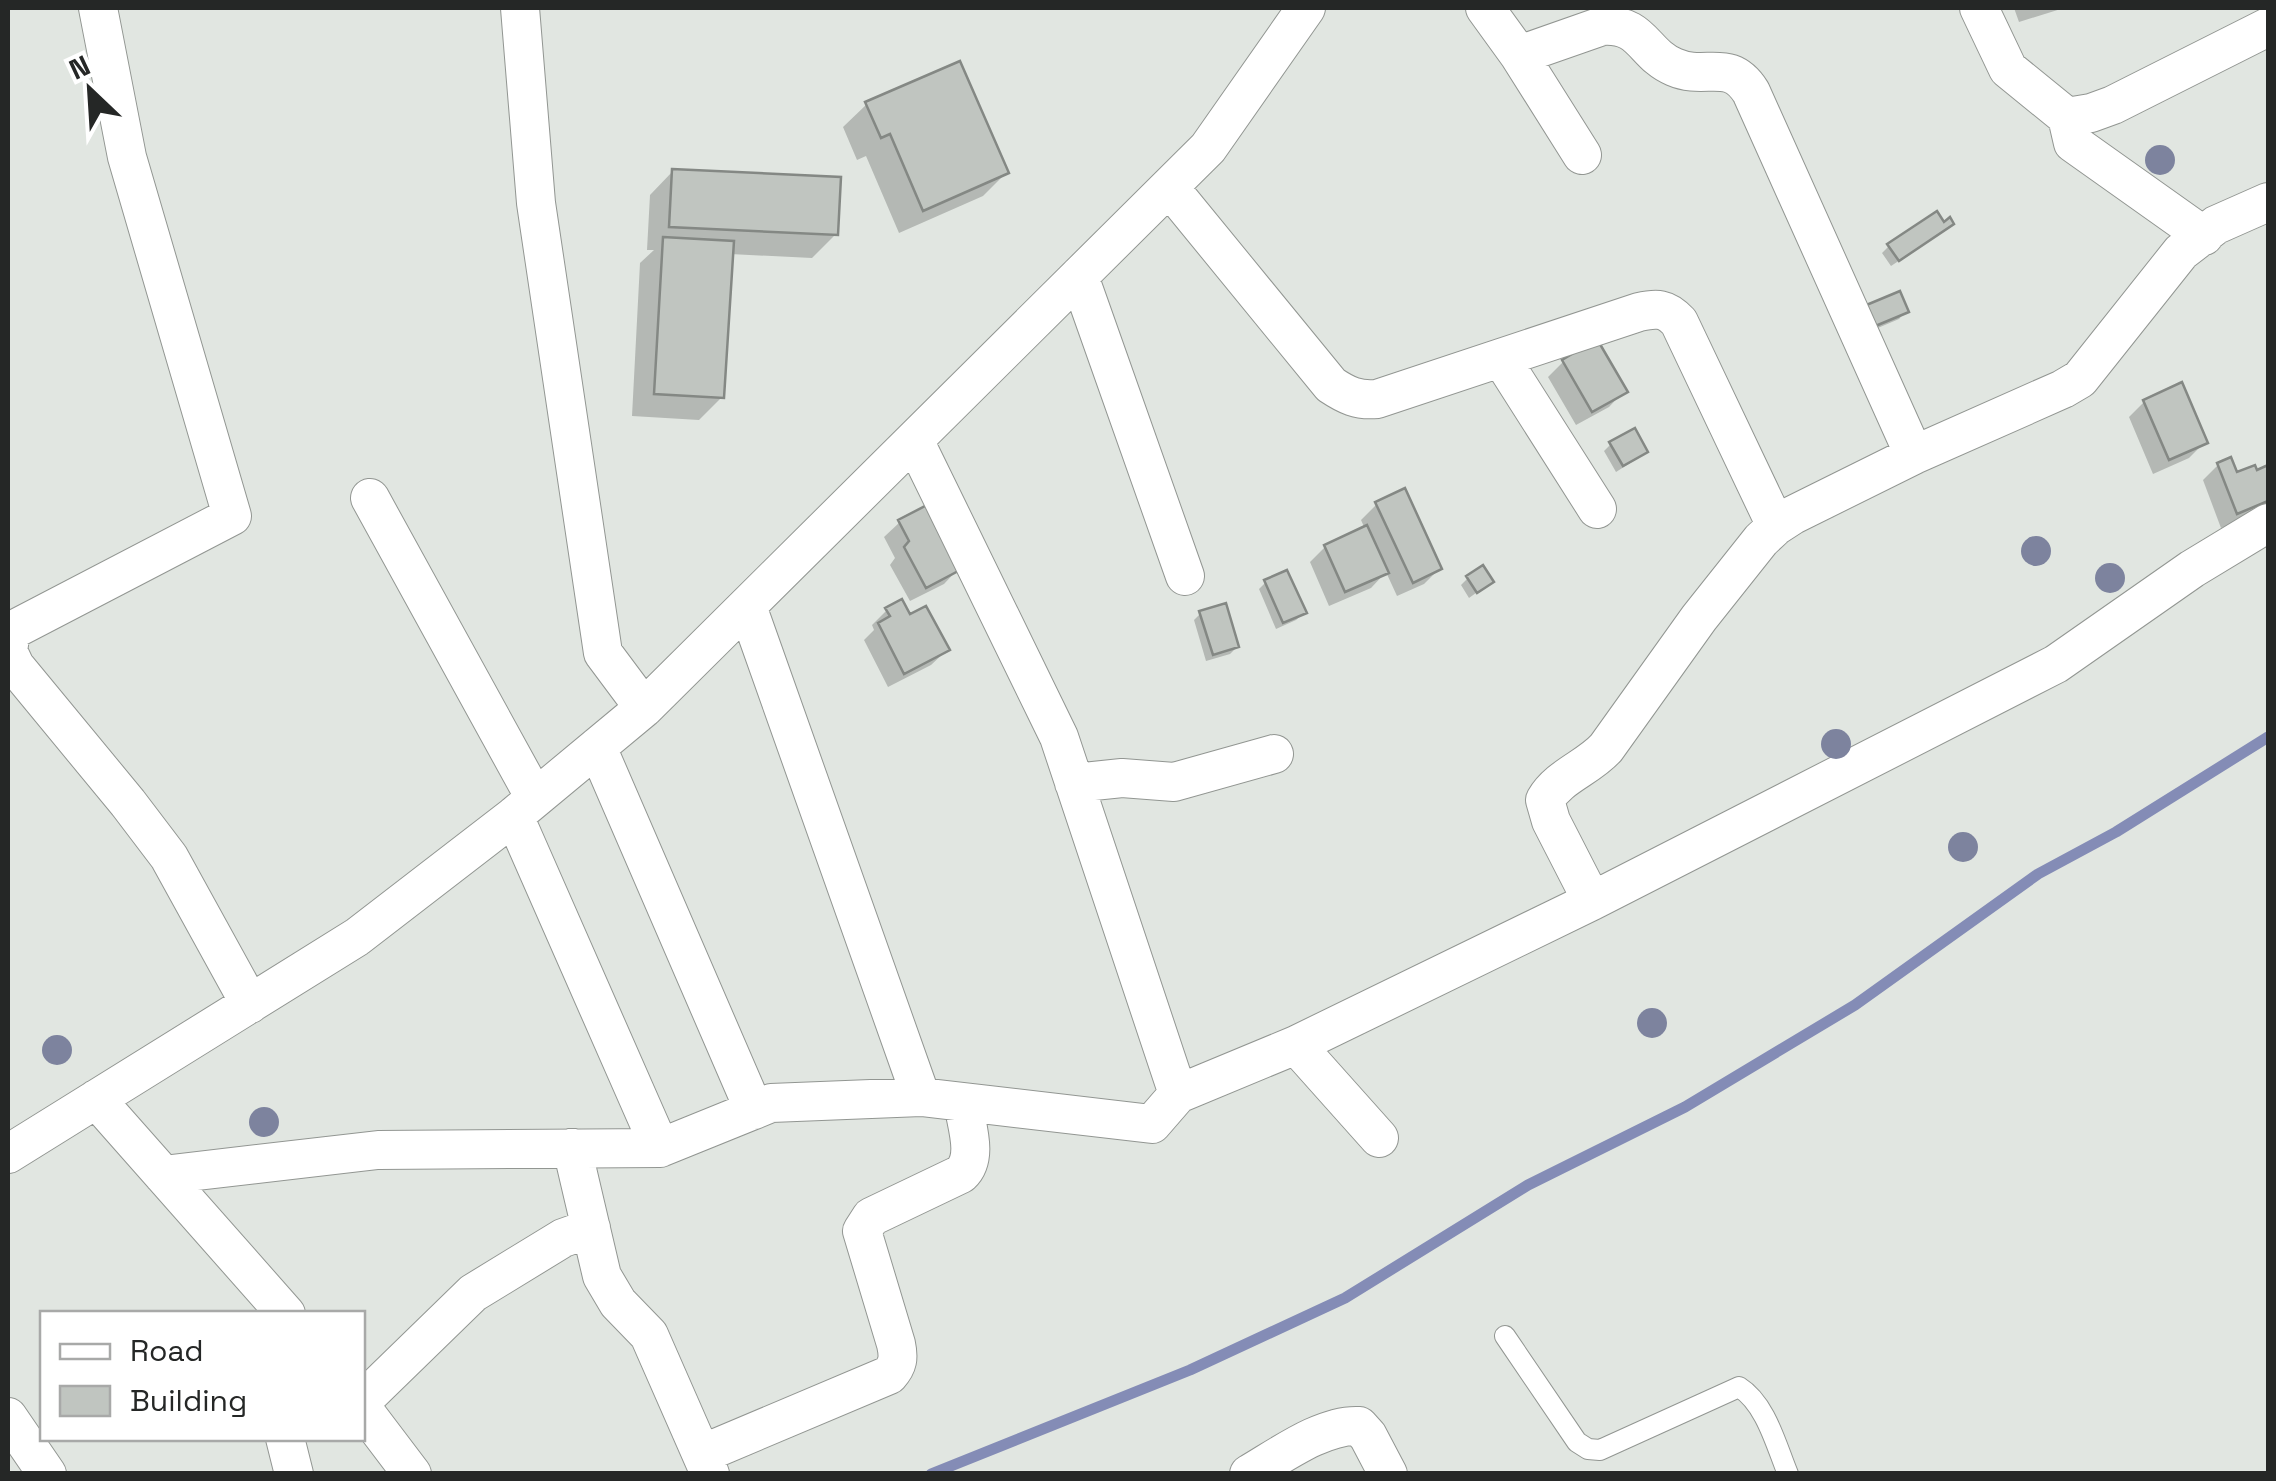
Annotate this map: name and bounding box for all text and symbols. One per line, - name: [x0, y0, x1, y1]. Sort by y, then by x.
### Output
- north arrow: [40, 40, 140, 140]
- text: N: [63, 47, 96, 88]
- legend: [40, 1311, 365, 1441]
- text: Road: [130, 1331, 204, 1370]
- text: Building: [130, 1381, 247, 1420]

